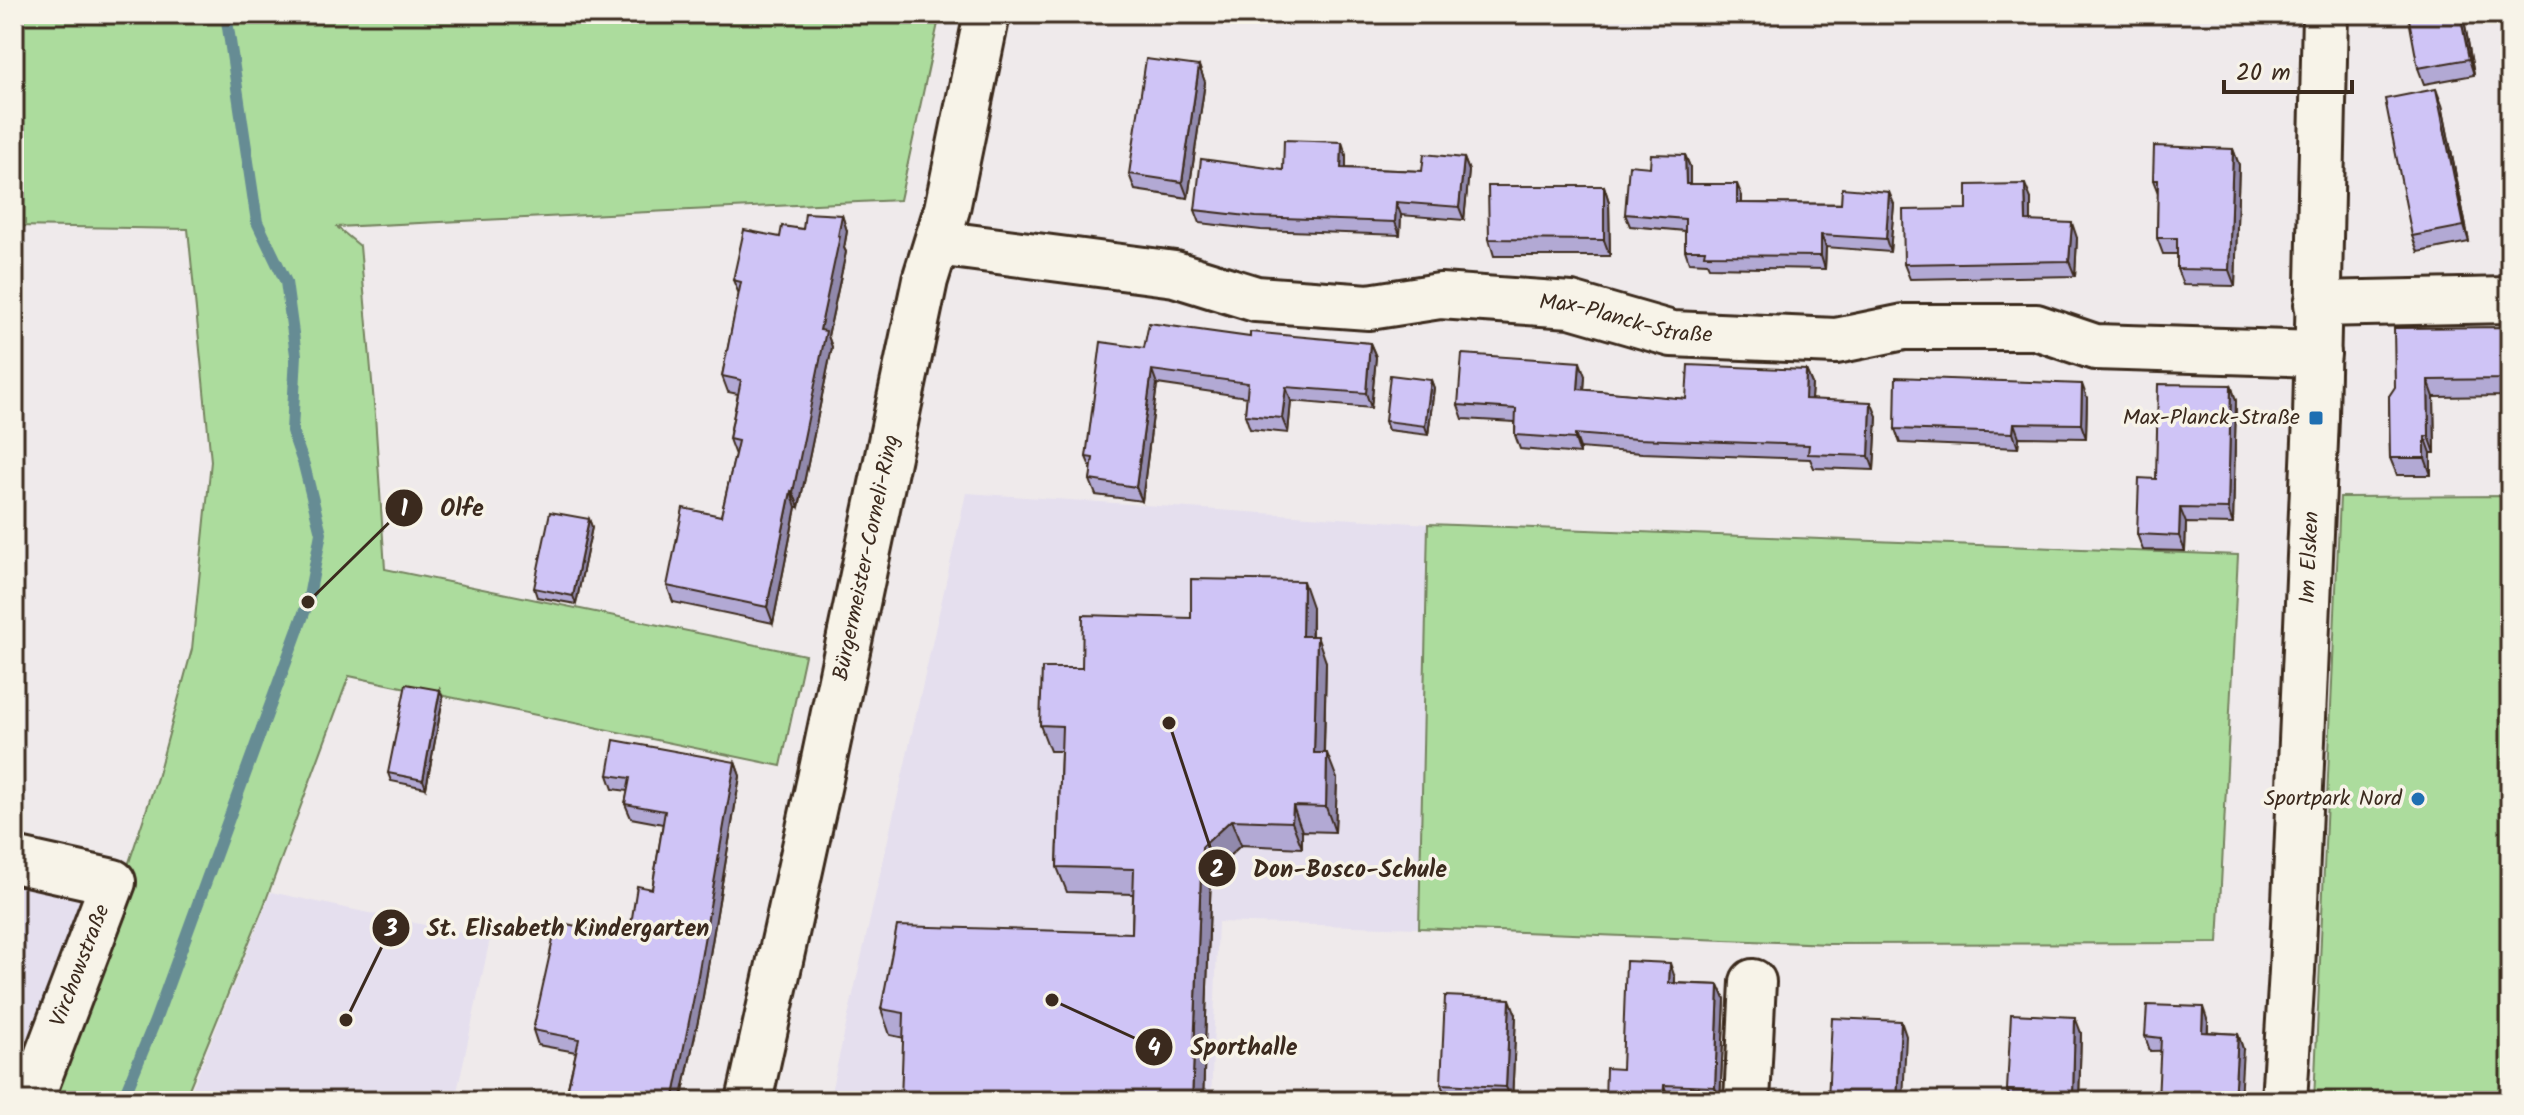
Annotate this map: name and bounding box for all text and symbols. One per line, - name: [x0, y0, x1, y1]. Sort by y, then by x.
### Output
- scale bar: [2224, 44, 2352, 94]
- text: 20 m: [2236, 54, 2291, 93]
- street label: Max-Planck-Straße: [1538, 285, 1713, 353]
- place label: Max-Planck-Straße: [2123, 401, 2300, 436]
- marker: Max-Planck-Straße: [2307, 409, 2325, 427]
- street label: Bürgermeister-Corneli-Ring: [824, 431, 910, 684]
- callout: Olfe: [384, 484, 500, 532]
- text: 1: [400, 490, 408, 529]
- text: Olfe: [440, 490, 484, 529]
- street label: Im Elsken: [2290, 511, 2329, 605]
- place label: Sportpark Nord: [2264, 782, 2403, 817]
- marker: Sportpark Nord: [2409, 790, 2427, 808]
- callout: Don-Bosco-Schule: [1197, 844, 1462, 892]
- text: 2: [1210, 851, 1224, 890]
- text: Don-Bosco-Schule: [1253, 851, 1447, 890]
- street label: Virchowstraße: [42, 900, 120, 1032]
- callout: St. Elisabeth Kindergarten: [371, 904, 725, 952]
- text: 3: [383, 910, 398, 949]
- text: St. Elisabeth Kindergarten: [427, 910, 709, 949]
- callout: Sporthalle: [1134, 1023, 1313, 1071]
- text: 4: [1147, 1029, 1161, 1068]
- text: Sporthalle: [1191, 1029, 1298, 1068]

